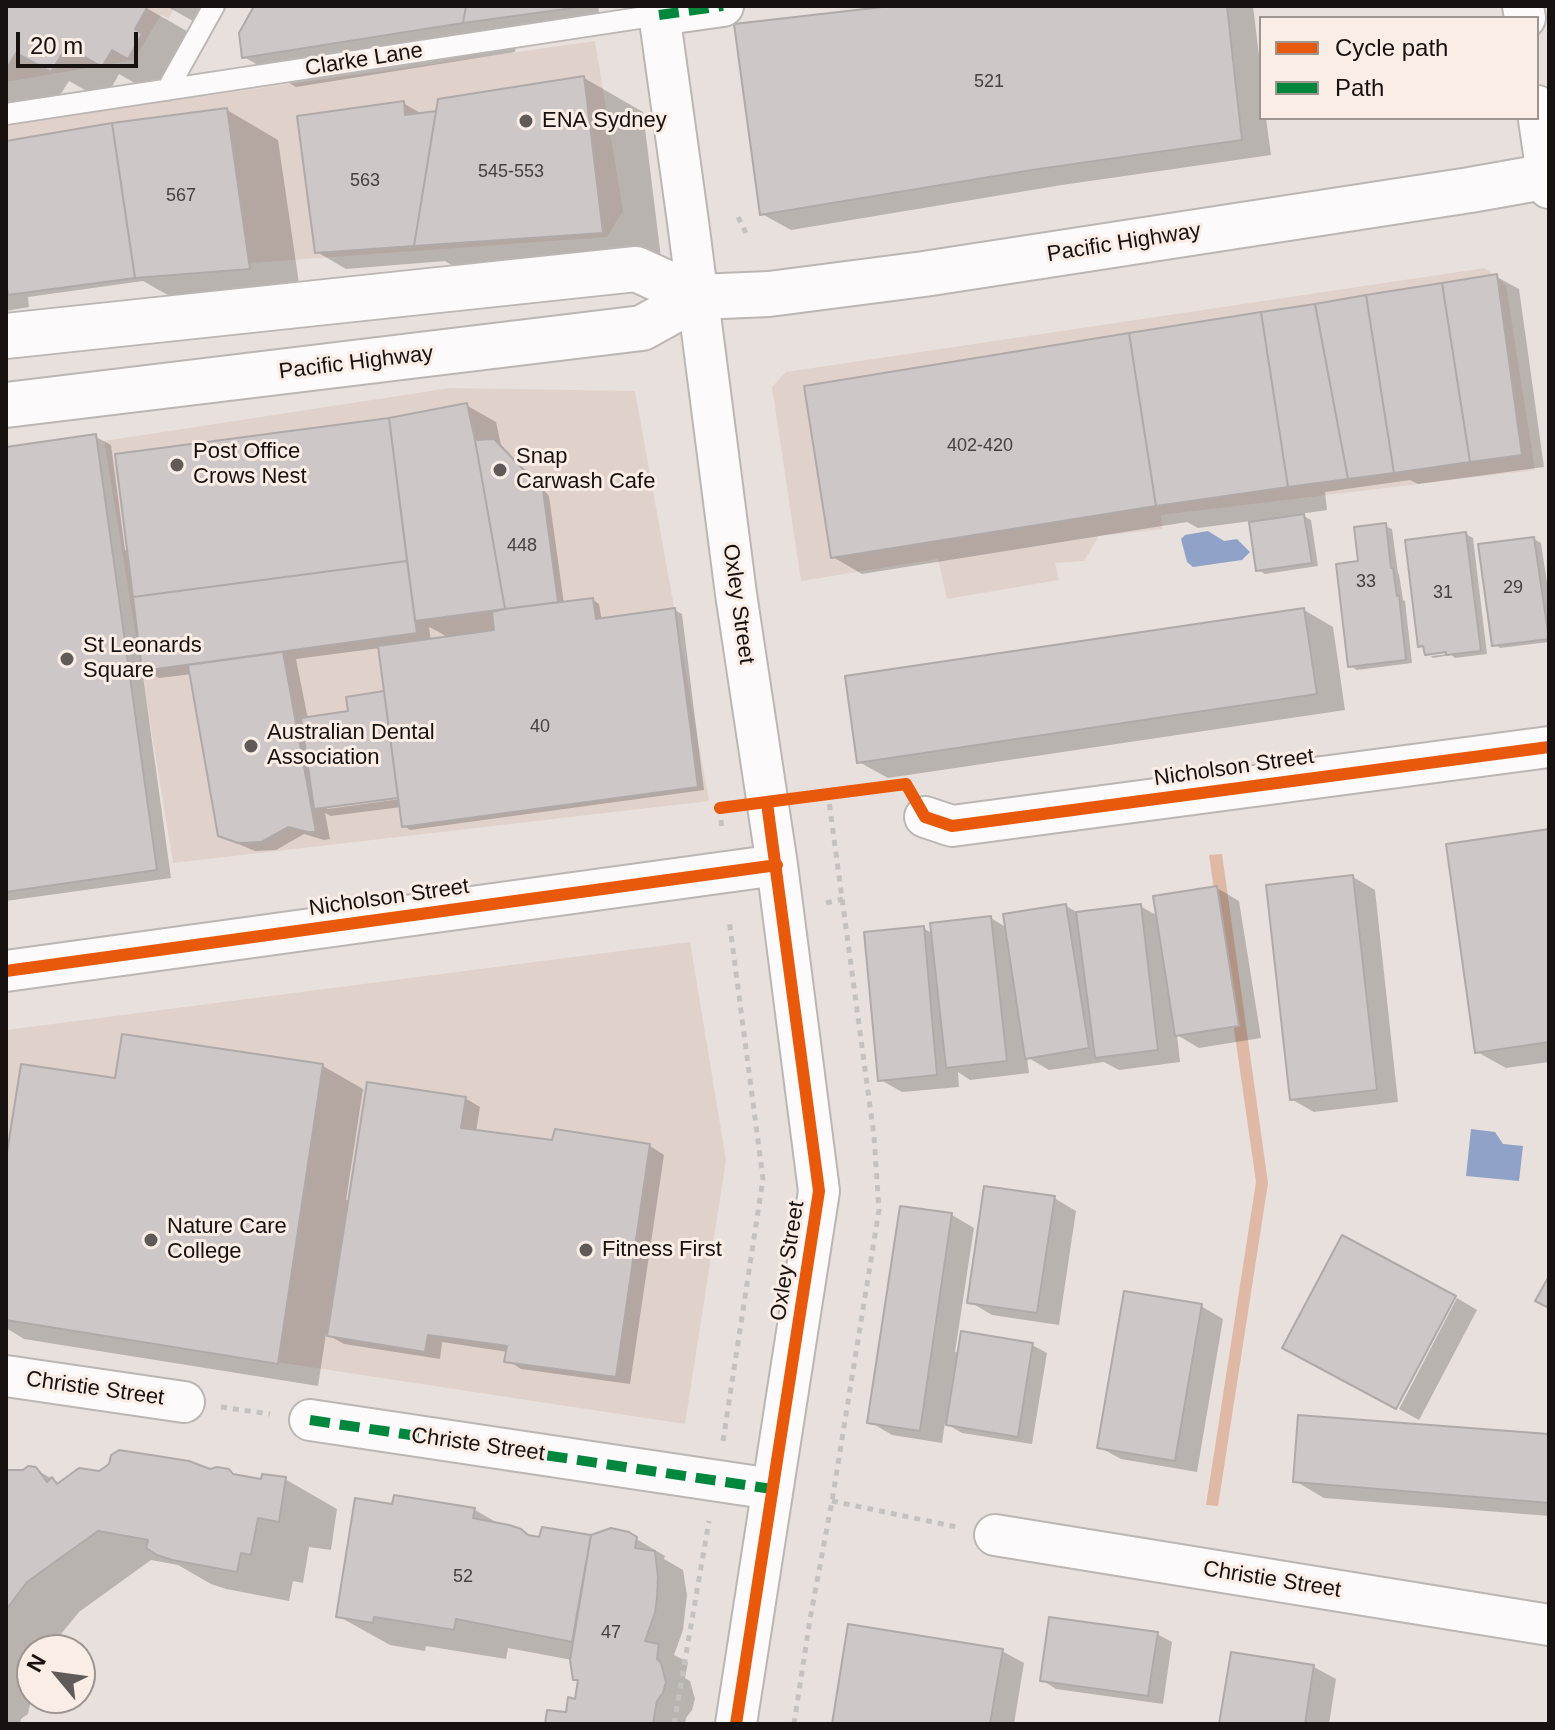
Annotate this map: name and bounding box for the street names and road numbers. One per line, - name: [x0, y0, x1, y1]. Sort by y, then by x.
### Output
- street label: Clarke Lane: [303, 38, 425, 82]
- street label: Pacific Highway: [1045, 218, 1203, 268]
- street label: Pacific Highway: [277, 340, 435, 386]
- street label: Oxley Street: [717, 542, 759, 666]
- street label: Nicholson Street: [1152, 744, 1316, 792]
- street label: Nicholson Street: [307, 874, 471, 922]
- street label: Oxley Street: [765, 1199, 811, 1323]
- street label: Christie Street: [24, 1366, 166, 1412]
- street label: Christe Street: [410, 1423, 546, 1467]
- street label: Christie Street: [1201, 1556, 1343, 1604]

